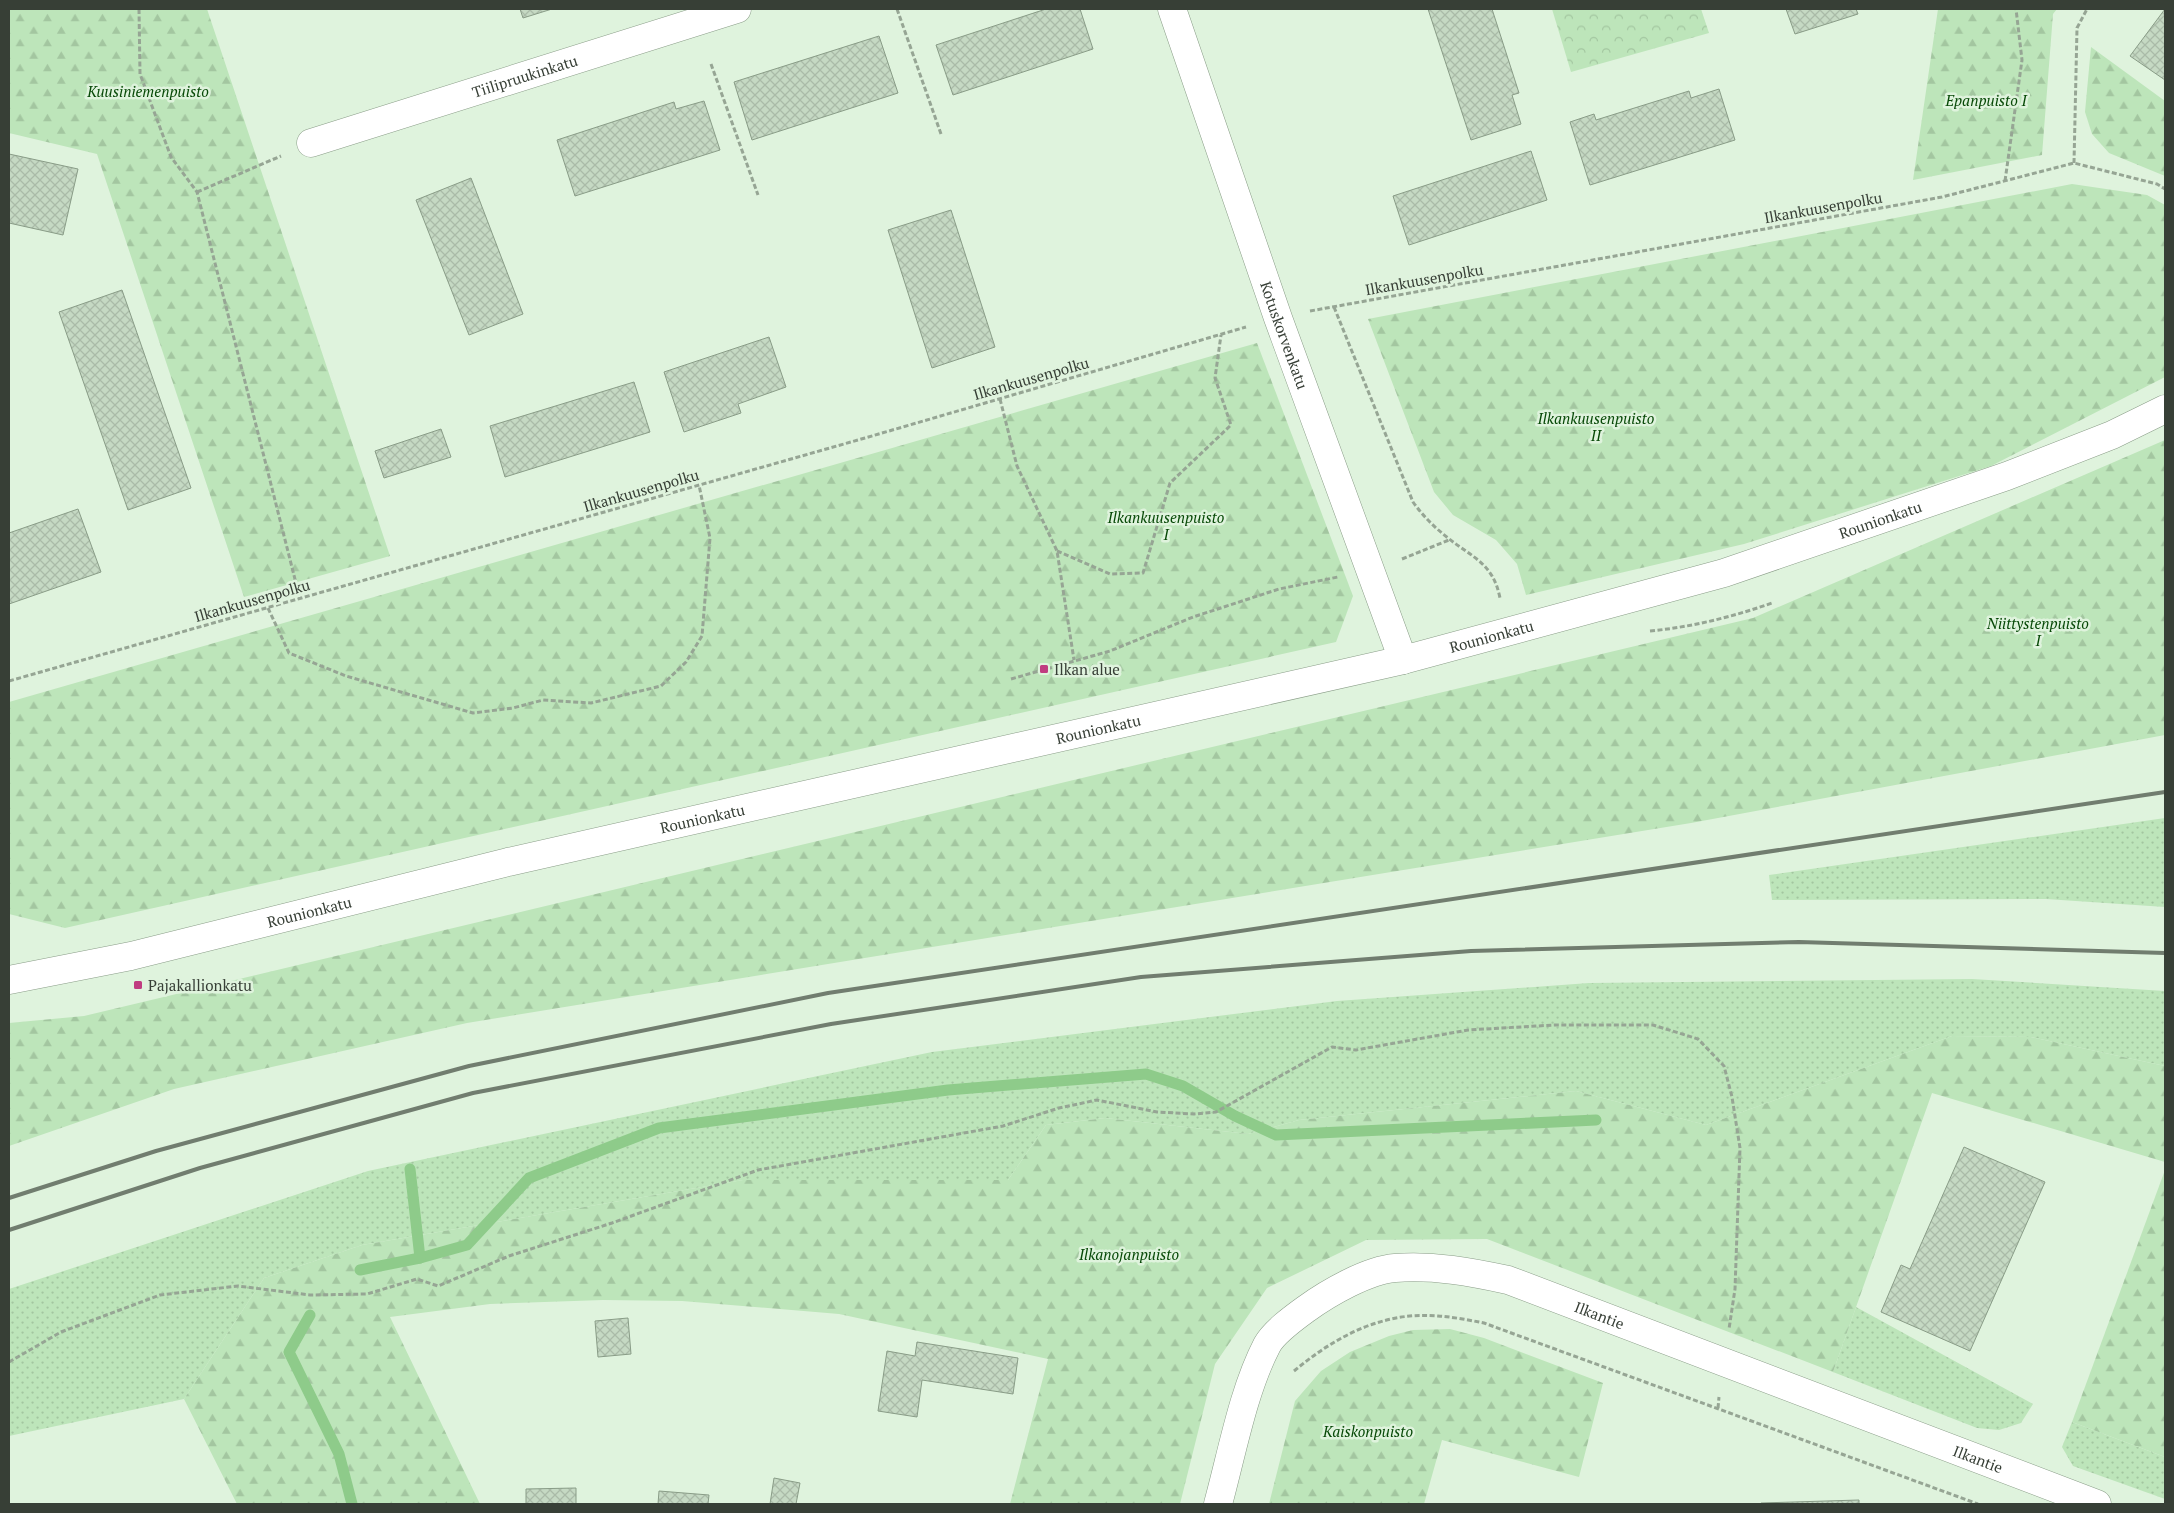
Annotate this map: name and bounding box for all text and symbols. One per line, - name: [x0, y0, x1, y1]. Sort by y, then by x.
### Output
- street label: Tiilipruukinkatu: [469, 50, 580, 102]
- park label: Kuusiniemenpuisto: [86, 81, 209, 101]
- park label: Epanpuisto I: [1944, 90, 2028, 110]
- street label: Ilkankuusenpolku: [1762, 187, 1884, 227]
- street label: Ilkankuusenpolku: [1363, 259, 1485, 299]
- street label: Kotuskorvenkatu: [1256, 279, 1313, 392]
- street label: Ilkankuusenpolku: [971, 352, 1092, 404]
- park label: Ilkankuusenpuisto II: [1537, 408, 1655, 445]
- street label: Ilkankuusenpolku: [581, 464, 702, 516]
- street label: Rounionkatu: [1836, 496, 1925, 543]
- park label: Ilkankuusenpuisto I: [1107, 507, 1225, 544]
- street label: Ilkankuusenpolku: [192, 574, 313, 626]
- park label: Niittystenpuisto I: [1986, 613, 2089, 650]
- street label: Rounionkatu: [1447, 615, 1536, 657]
- place label: Ilkan alue: [1054, 659, 1120, 679]
- marker: Ilkan alue: [1038, 663, 1050, 675]
- street label: Rounionkatu: [1054, 709, 1143, 748]
- street label: Rounionkatu: [658, 799, 747, 837]
- street label: Rounionkatu: [265, 891, 354, 932]
- place label: Pajakallionkatu: [148, 975, 252, 995]
- marker: Pajakallionkatu: [132, 979, 144, 991]
- park label: Ilkanojanpuisto: [1078, 1244, 1179, 1264]
- street label: Ilkantie: [1572, 1296, 1627, 1333]
- park label: Kaiskonpuisto: [1322, 1421, 1413, 1441]
- street label: Ilkantie: [1950, 1440, 2006, 1477]

